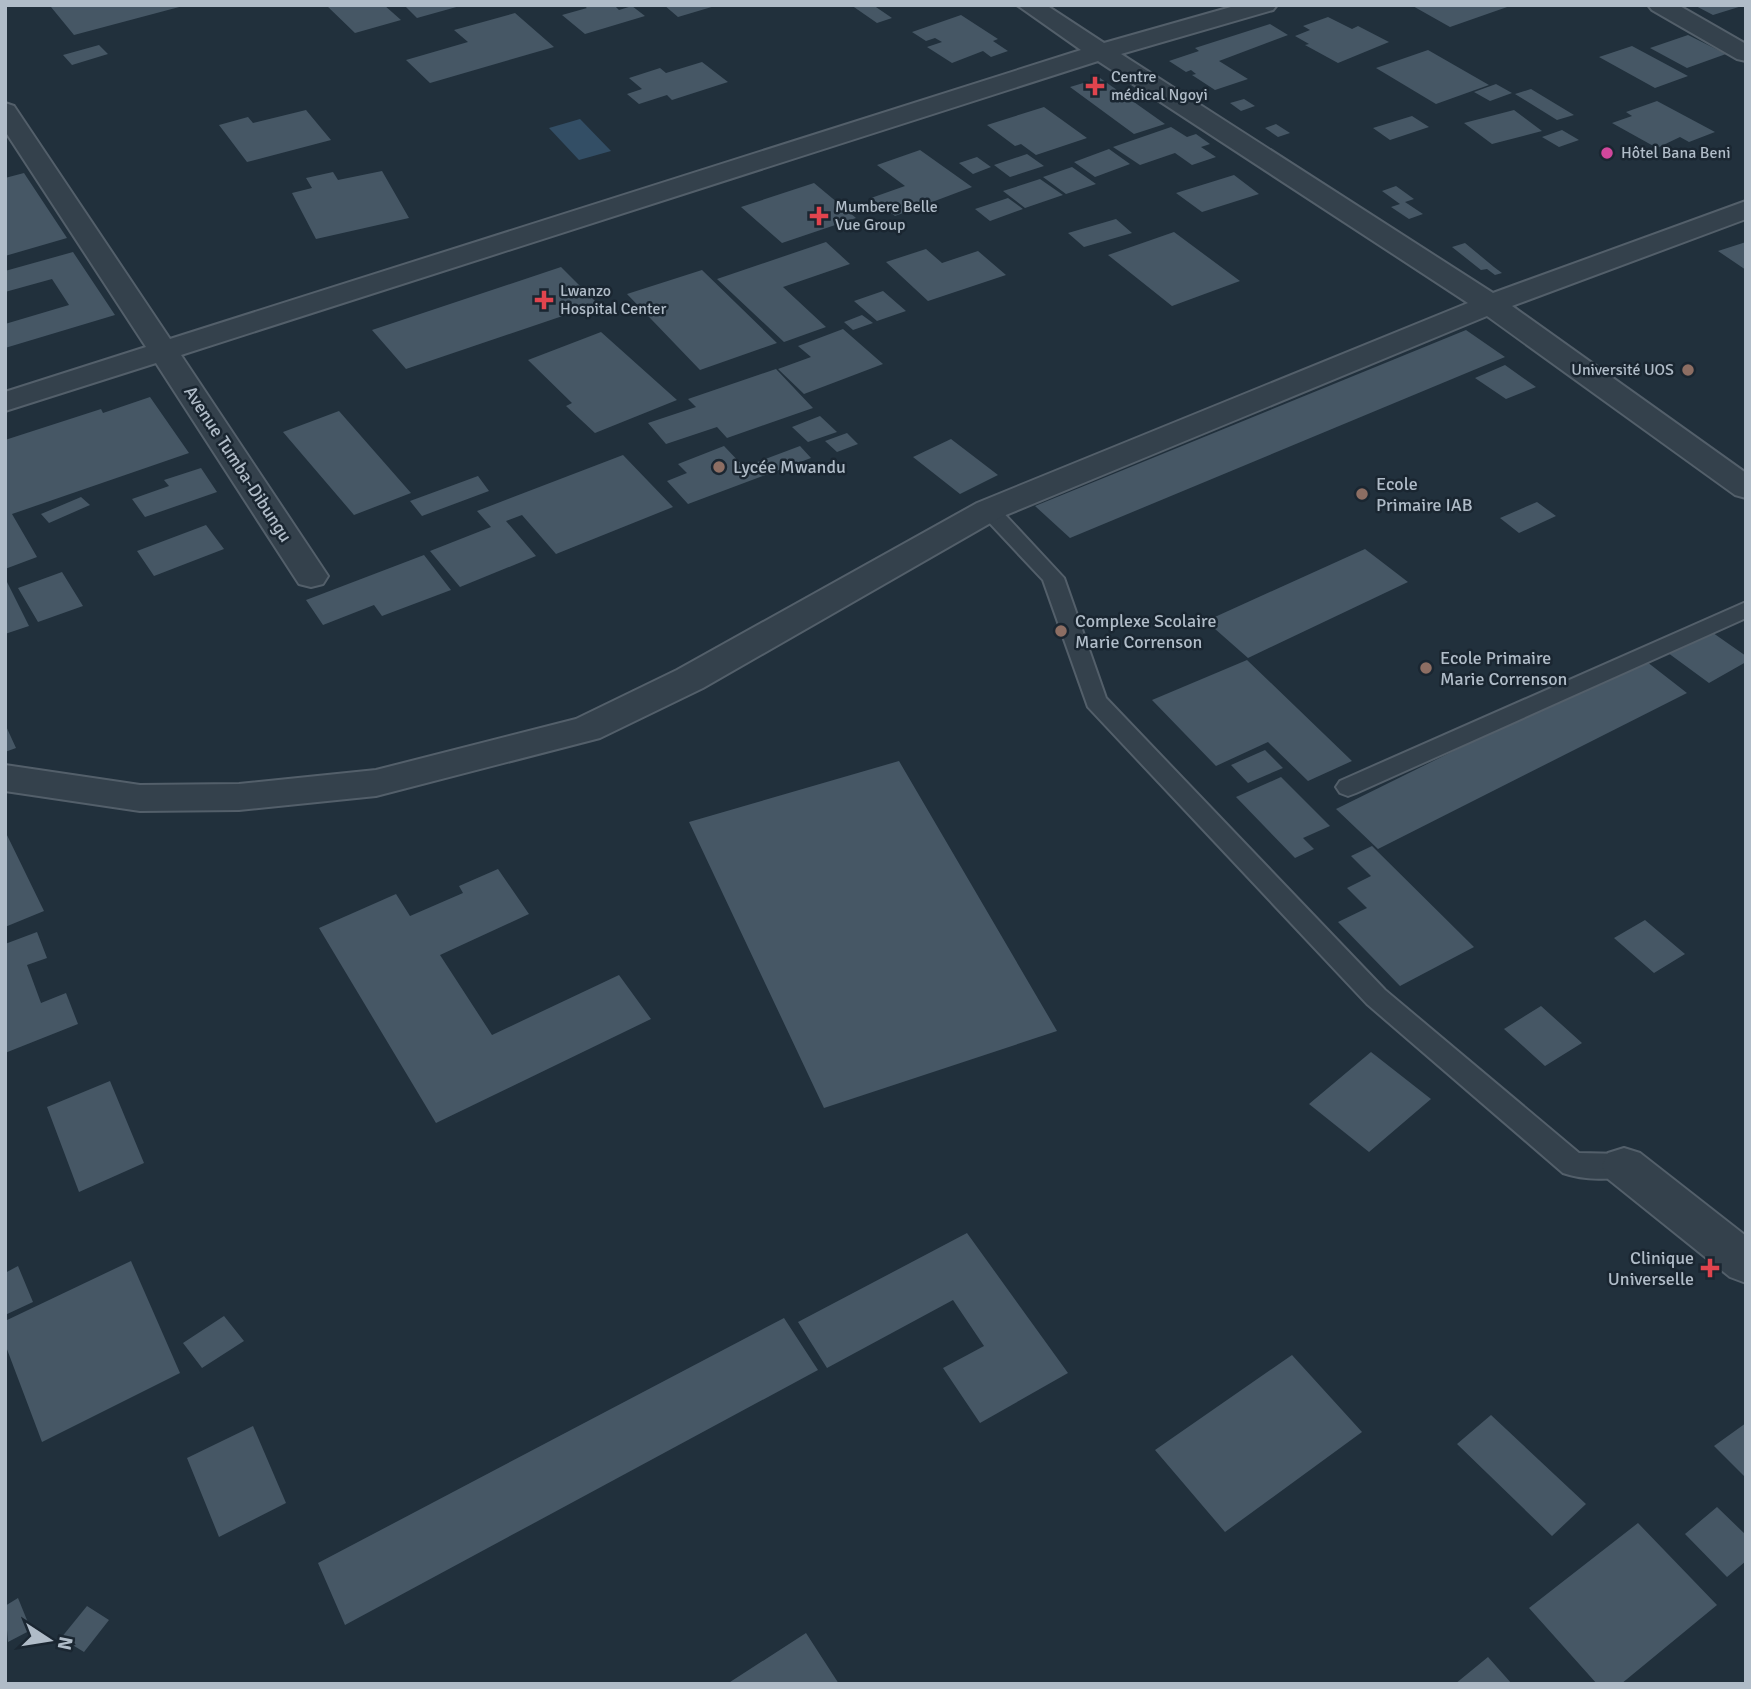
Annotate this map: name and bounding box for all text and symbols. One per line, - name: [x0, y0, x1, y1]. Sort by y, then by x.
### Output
- place label: Centre médical Ngoyi: [1111, 67, 1208, 105]
- marker: Centre médical Ngoyi: [1085, 76, 1105, 96]
- place label: Hôtel Bana Beni: [1621, 143, 1731, 163]
- marker: Hôtel Bana Beni: [1599, 145, 1615, 161]
- place label: Mumbere Belle Vue Group: [835, 197, 938, 235]
- marker: Mumbere Belle Vue Group: [809, 206, 829, 226]
- place label: Lwanzo Hospital Center: [560, 281, 667, 319]
- marker: Lwanzo Hospital Center: [534, 290, 554, 310]
- place label: Université UOS: [1571, 360, 1674, 380]
- marker: Université UOS: [1680, 362, 1696, 378]
- street label: Avenue Tumba-Dibungu: [179, 382, 297, 546]
- place label: Lycée Mwandu: [733, 456, 846, 478]
- marker: Lycée Mwandu: [711, 459, 727, 475]
- place label: Ecole Primaire IAB: [1376, 473, 1473, 516]
- marker: Ecole Primaire IAB: [1354, 486, 1370, 502]
- place label: Complexe Scolaire Marie Correnson: [1075, 610, 1216, 653]
- marker: Complexe Scolaire Marie Correnson: [1053, 623, 1069, 639]
- place label: Ecole Primaire Marie Correnson: [1440, 647, 1567, 690]
- marker: Ecole Primaire Marie Correnson: [1418, 660, 1434, 676]
- place label: Clinique Universelle: [1608, 1247, 1694, 1290]
- marker: Clinique Universelle: [1700, 1258, 1720, 1278]
- north arrow: [14, 1605, 84, 1675]
- text: N: [52, 1634, 78, 1652]

